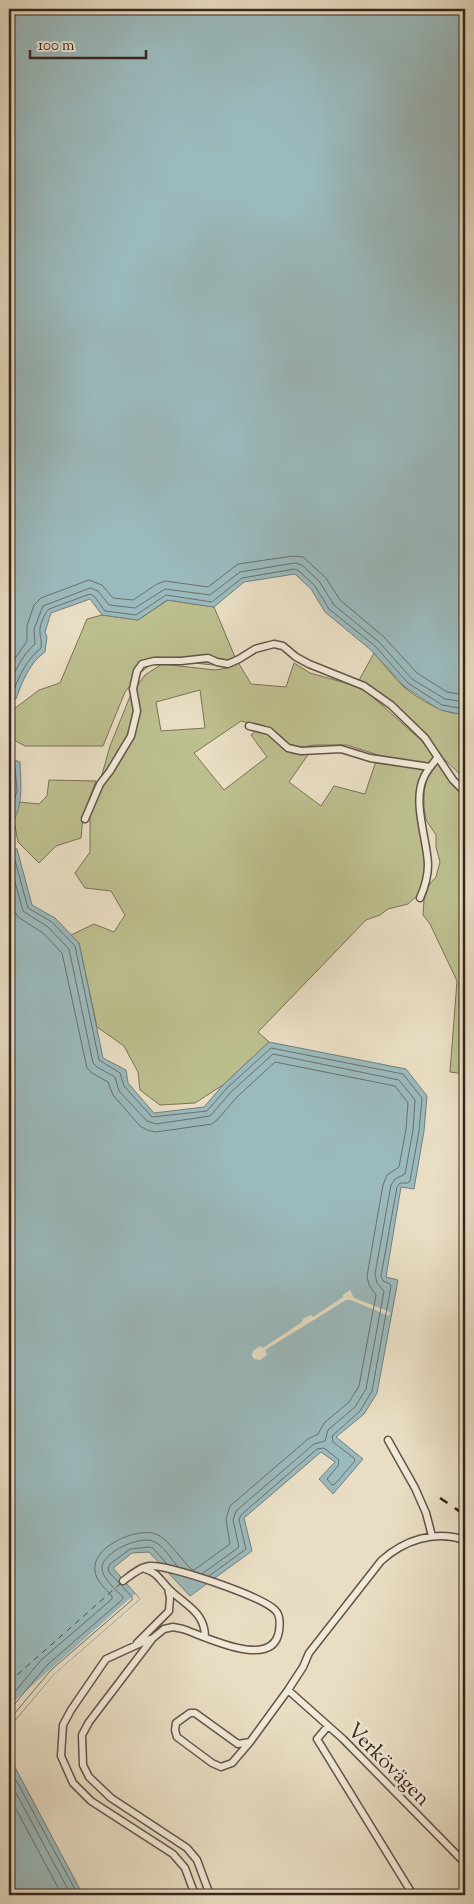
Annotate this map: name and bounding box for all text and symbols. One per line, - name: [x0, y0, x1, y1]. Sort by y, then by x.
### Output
- scale bar: [30, 28, 146, 60]
- text: 100 m: [38, 36, 75, 57]
- street label: Verkövägen: [339, 1717, 436, 1814]

